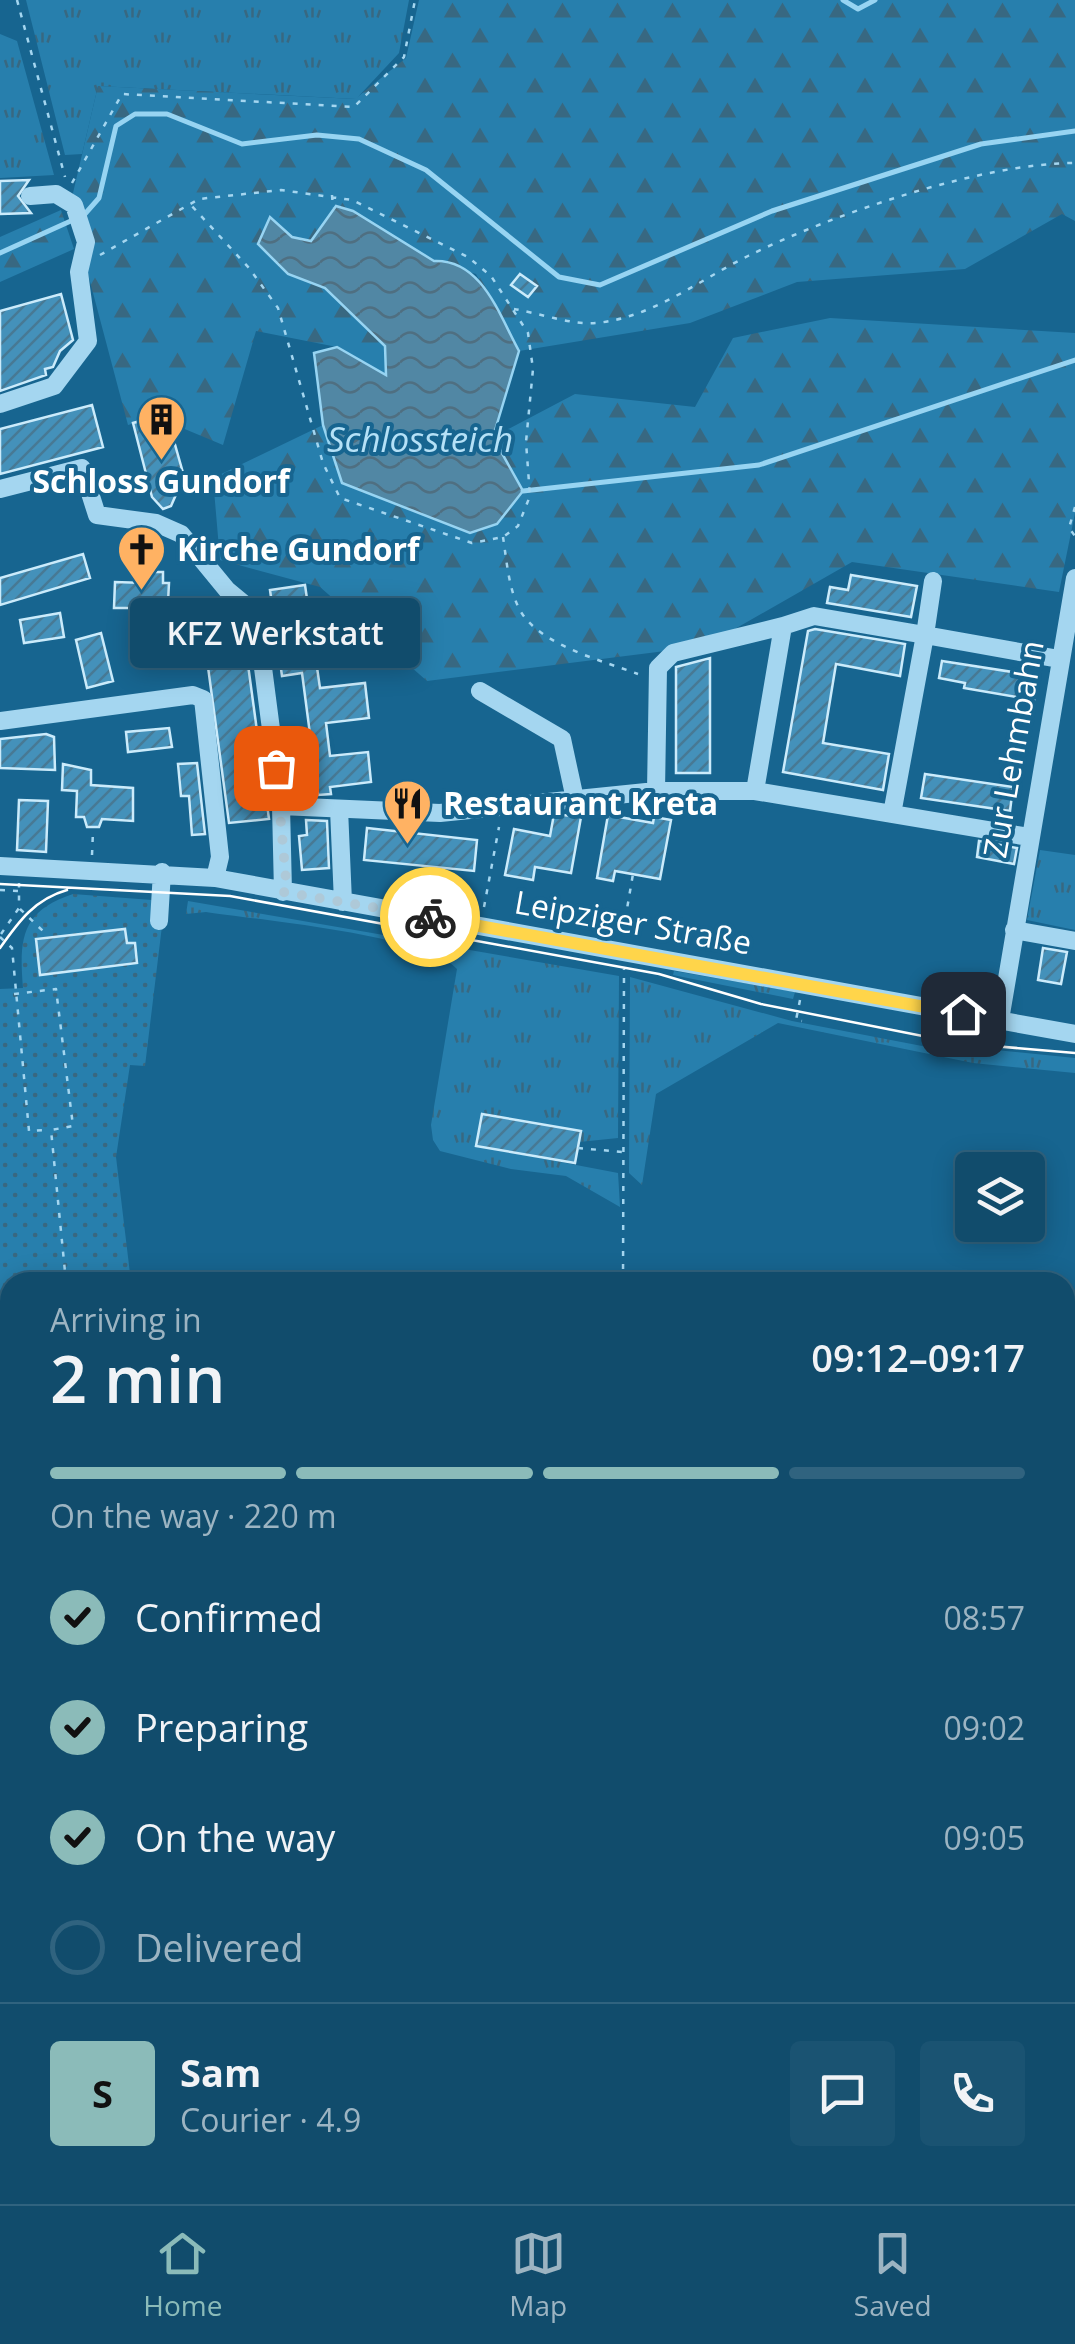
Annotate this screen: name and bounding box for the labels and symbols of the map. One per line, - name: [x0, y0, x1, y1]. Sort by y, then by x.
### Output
- building icon: Schloss Gundorf: [135, 394, 187, 462]
- water label: Schlossteich: [327, 415, 513, 462]
- place label: Schloss Gundorf: [32, 459, 291, 502]
- church icon: Kirche Gundorf: [116, 524, 168, 592]
- place label: Kirche Gundorf: [177, 527, 421, 570]
- callout: KFZ Werkstatt: [131, 598, 421, 668]
- street label: Zur Lehmbahn: [972, 637, 1053, 861]
- pin: [234, 726, 319, 811]
- restaurant icon: Restaurant Kreta: [382, 778, 434, 846]
- place label: Restaurant Kreta: [443, 781, 718, 824]
- courier: [380, 867, 480, 967]
- street label: Leipziger Straße: [511, 880, 755, 964]
- pin: [921, 972, 1006, 1057]

